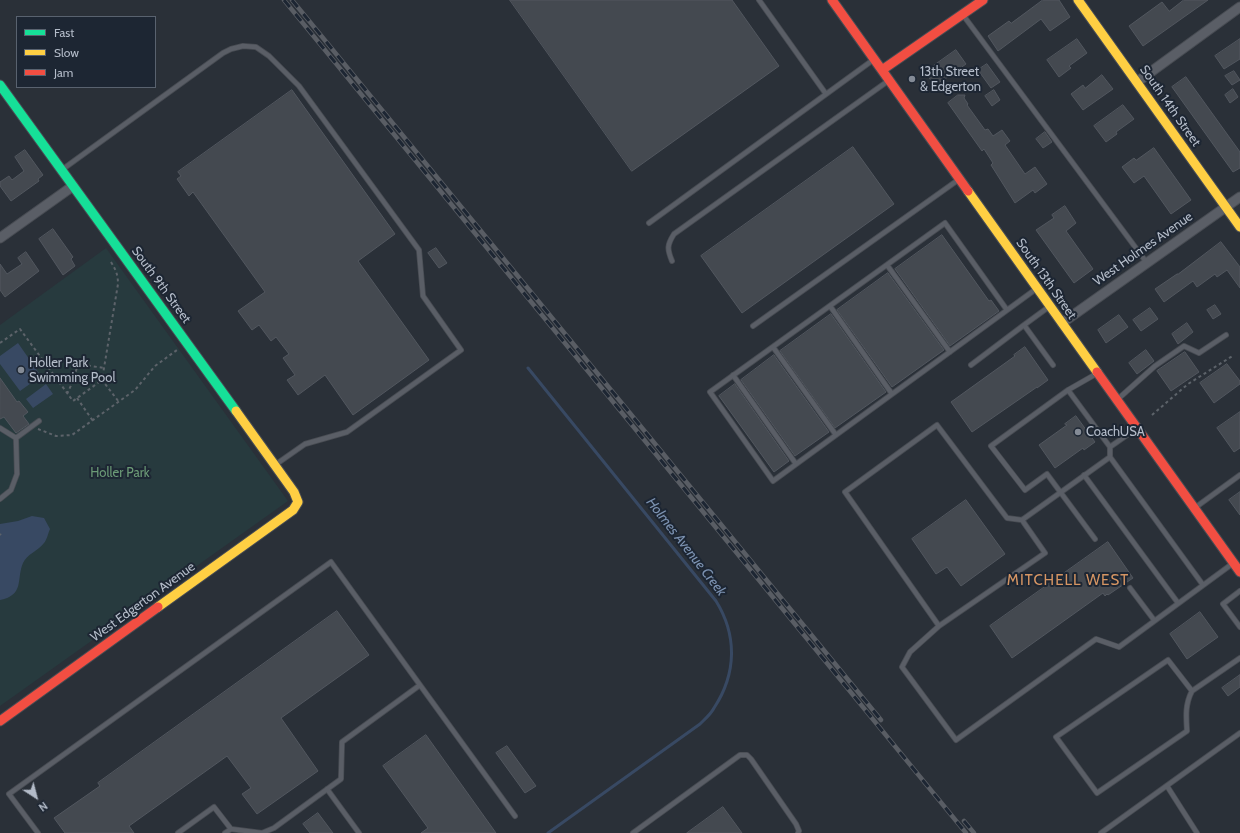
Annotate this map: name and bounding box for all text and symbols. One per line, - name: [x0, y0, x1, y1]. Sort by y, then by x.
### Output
- legend: [16, 16, 156, 88]
- text: Fast: [54, 25, 74, 40]
- text: Slow: [54, 45, 79, 60]
- street label: South 14th Street: [1136, 62, 1204, 150]
- place label: 13th Street & Edgerton: [920, 64, 981, 95]
- text: Jam: [54, 65, 73, 80]
- marker: 13th Street & Edgerton: [907, 74, 917, 84]
- street label: West Holmes Avenue: [1090, 209, 1196, 289]
- street label: South 13th Street: [1012, 236, 1080, 322]
- street label: South 9th Street: [128, 244, 194, 326]
- place label: Holler Park Swimming Pool: [29, 355, 115, 386]
- marker: Holler Park Swimming Pool: [16, 365, 26, 375]
- place label: CoachUSA: [1086, 424, 1145, 440]
- marker: CoachUSA: [1073, 427, 1083, 437]
- park label: Holler Park: [90, 465, 150, 481]
- water label: Holmes Avenue Creek: [642, 494, 730, 600]
- street label: West Edgerton Avenue: [88, 559, 198, 645]
- district label: MITCHELL WEST: [1007, 572, 1129, 590]
- north arrow: [16, 777, 56, 817]
- text: N: [36, 799, 50, 815]

